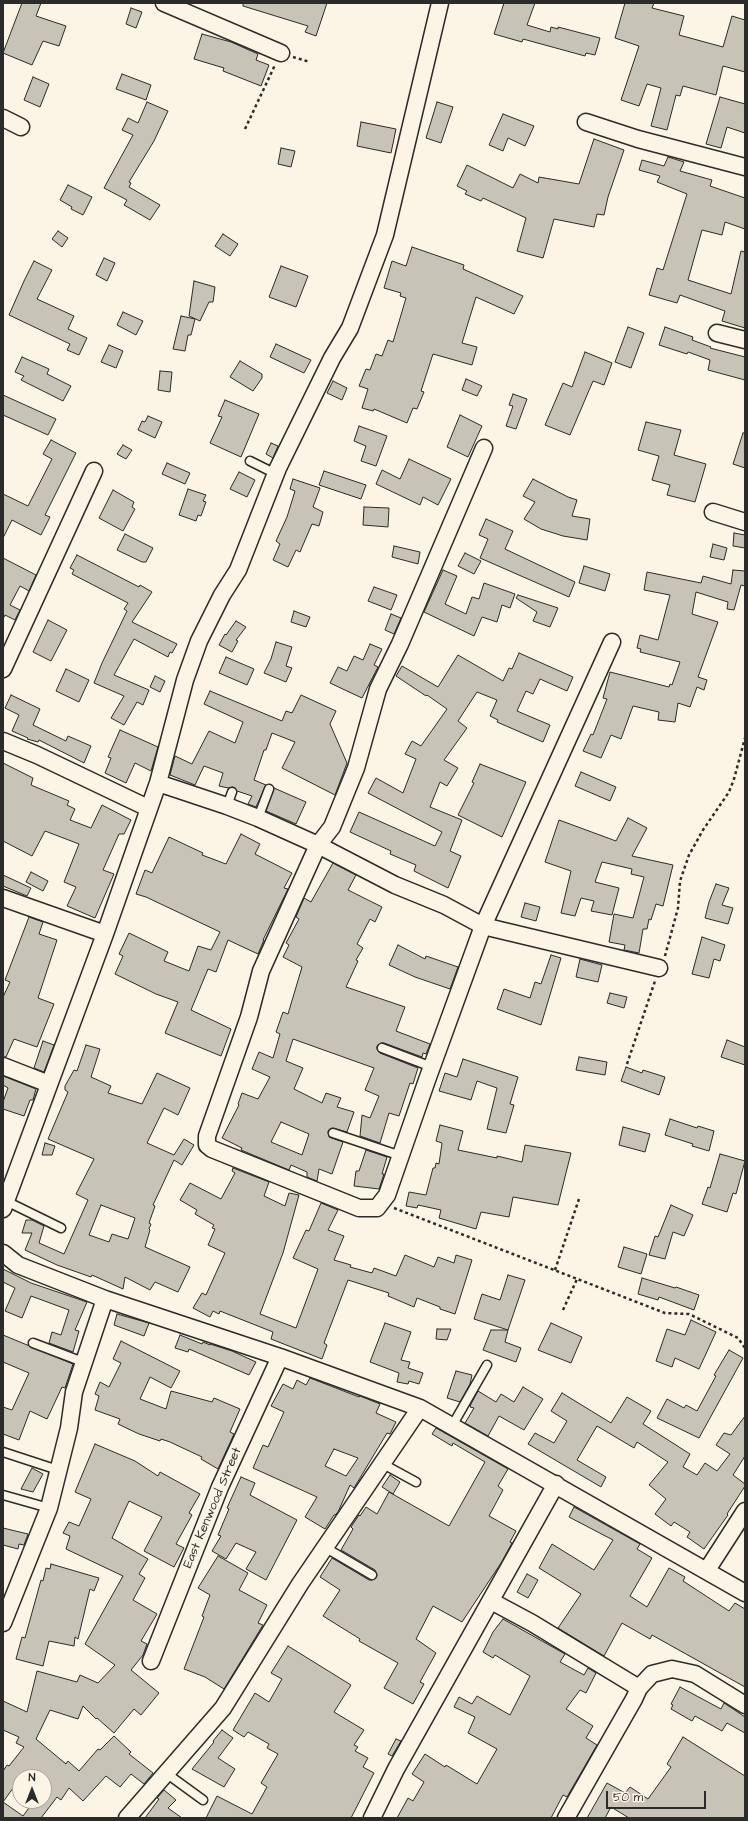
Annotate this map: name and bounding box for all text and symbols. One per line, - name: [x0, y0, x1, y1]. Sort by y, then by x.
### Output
- street label: East Kenwood Street: [180, 1445, 246, 1571]
- north arrow: [12, 1769, 52, 1809]
- text: N: [29, 1770, 35, 1785]
- scale bar: [608, 1783, 708, 1809]
- text: 50 m: [613, 1789, 643, 1806]

